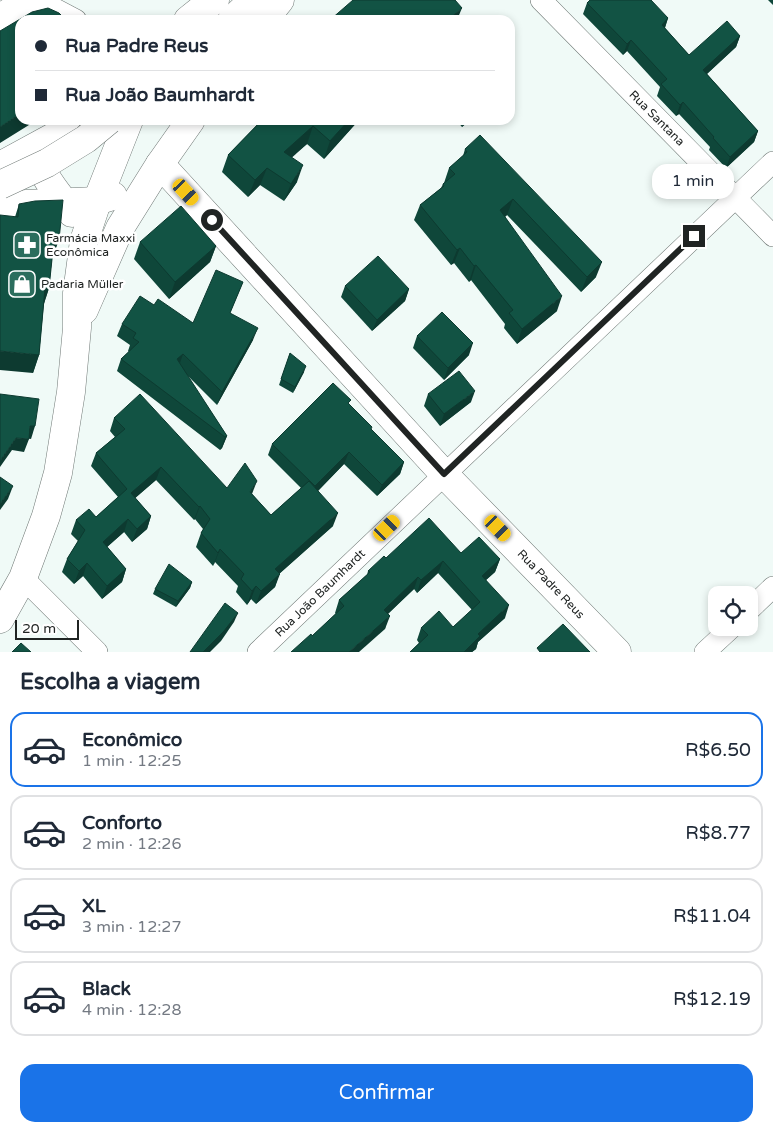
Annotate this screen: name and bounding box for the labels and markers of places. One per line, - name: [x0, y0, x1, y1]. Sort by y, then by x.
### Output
- pharmacy icon: Farmácia Maxxi Econômica: [12, 230, 42, 260]
- place label: Farmácia Maxxi Econômica: [46, 231, 135, 259]
- shop icon: Padaria Müller: [7, 269, 37, 299]
- place label: Padaria Müller: [41, 277, 124, 291]

